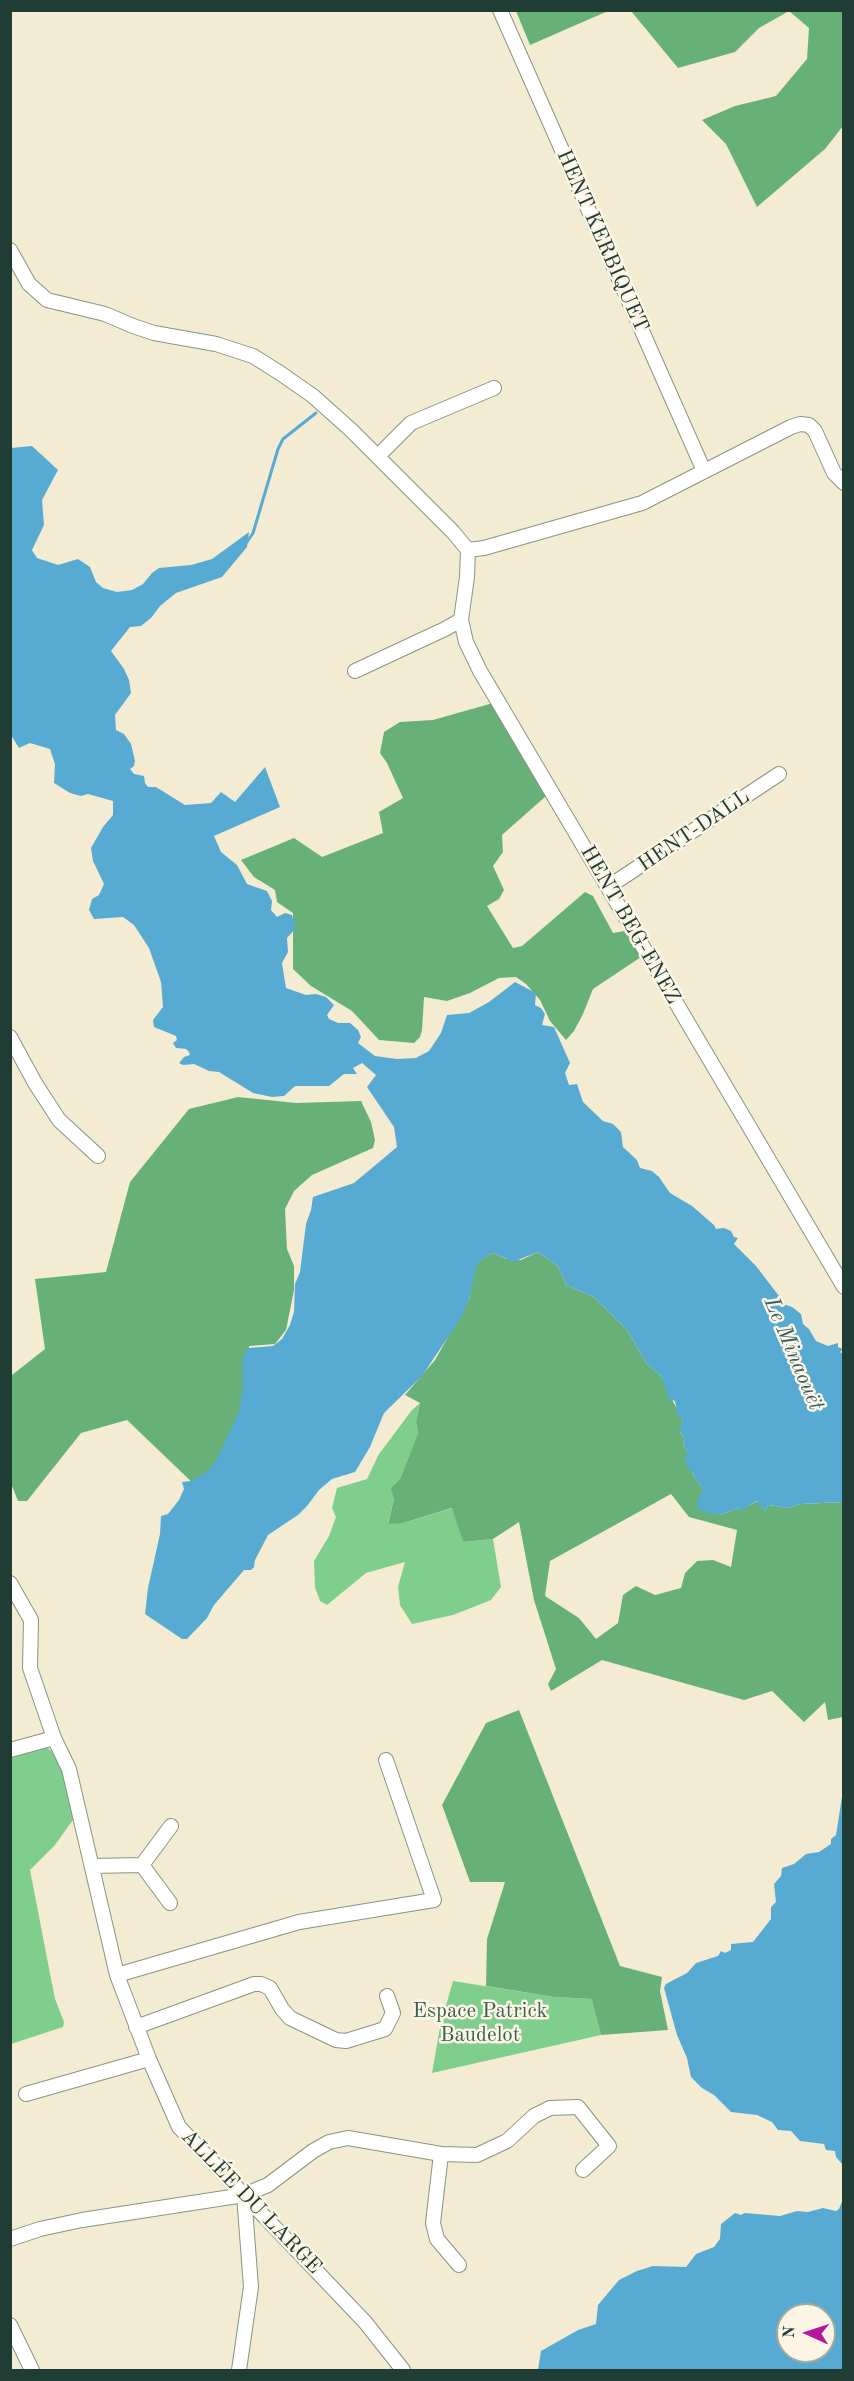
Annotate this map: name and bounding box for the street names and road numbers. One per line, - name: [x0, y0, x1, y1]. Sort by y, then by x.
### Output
- street label: HENT KERBIQUET: [550, 146, 654, 336]
- street label: HENT-DALL: [633, 784, 755, 878]
- street label: HENT BEG-ENEZ: [574, 841, 686, 1009]
- street label: ALLÉE DU LARGE: [175, 2124, 327, 2280]

